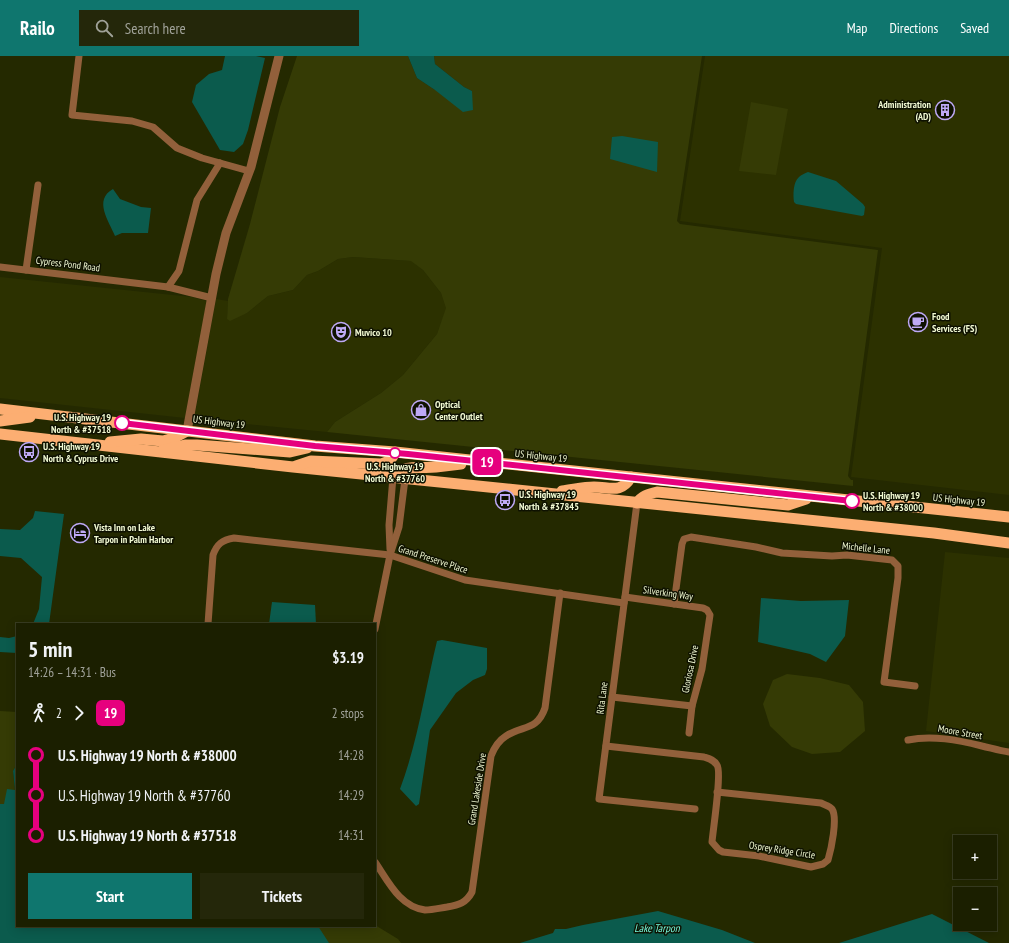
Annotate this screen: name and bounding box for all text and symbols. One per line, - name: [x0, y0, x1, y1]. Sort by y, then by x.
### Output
- search box: [79, 10, 359, 46]
- text: Railo: [20, 16, 55, 40]
- icon: search: [93, 17, 115, 39]
- text: Search here: [125, 19, 186, 38]
- text: Map: [847, 19, 867, 37]
- text: Directions: [889, 19, 938, 37]
- text: Saved: [960, 19, 989, 37]
- place label: Administration (AD): [877, 98, 932, 123]
- building icon: Administration (AD): [934, 99, 956, 121]
- street label: Cypress Pond Road: [35, 254, 101, 274]
- place label: Food Services (FS): [932, 310, 977, 335]
- cafe icon: Food Services (FS): [907, 311, 929, 333]
- theatre icon: Muvico 10: [330, 321, 352, 343]
- place label: Muvico 10: [355, 326, 392, 339]
- place label: Optical Center Outlet: [435, 398, 483, 423]
- shop icon: Optical Center Outlet: [410, 399, 432, 421]
- place label: U.S. Highway 19 North & #37518: [51, 411, 111, 436]
- street label: US Highway 19: [192, 412, 246, 432]
- marker: U.S. Highway 19 North & #37518: [114, 415, 130, 431]
- place label: U.S. Highway 19 North & Cyprus Drive: [43, 440, 118, 465]
- bus stop icon: U.S. Highway 19 North & Cyprus Drive: [18, 441, 40, 463]
- marker: U.S. Highway 19 North & #37760: [389, 447, 401, 459]
- street label: US Highway 19: [514, 447, 568, 465]
- line badge: 19: [469, 449, 505, 475]
- text: 19: [480, 453, 494, 471]
- place label: U.S. Highway 19 North & #37760: [365, 460, 425, 485]
- place label: U.S. Highway 19 North & #37845: [519, 488, 579, 513]
- bus stop icon: U.S. Highway 19 North & #37845: [494, 489, 516, 511]
- place label: U.S. Highway 19 North & #38000: [863, 489, 923, 514]
- street label: US Highway 19: [932, 491, 986, 509]
- marker: U.S. Highway 19 North & #38000: [844, 493, 860, 509]
- place label: Vista Inn on Lake Tarpon in Palm Harbor: [93, 521, 173, 546]
- hotel icon: Vista Inn on Lake Tarpon in Palm Harbor: [69, 522, 91, 544]
- street label: Michelle Lane: [841, 539, 891, 557]
- street label: Grand Preserve Place: [397, 542, 469, 576]
- street label: Silverking Way: [642, 583, 694, 603]
- text: 5 min: [28, 635, 72, 663]
- street label: Gloriosa Drive: [679, 644, 701, 694]
- text: $3.19: [332, 648, 364, 667]
- text: 14:26 – 14:31 · Bus: [28, 664, 116, 681]
- street label: Rita Lane: [594, 681, 610, 715]
- icon: walk: [28, 702, 50, 724]
- icon: forward: [68, 702, 90, 724]
- text: 19: [104, 704, 117, 722]
- text: 2: [56, 705, 62, 722]
- text: 2 stops: [332, 705, 364, 722]
- street label: Moore Street: [937, 722, 983, 742]
- text: U.S. Highway 19 North & #38000: [58, 746, 237, 765]
- text: 14:28: [338, 747, 364, 764]
- street label: Grand Lakeside Drive: [465, 752, 489, 826]
- text: U.S. Highway 19 North & #37760: [58, 786, 231, 805]
- text: 14:29: [338, 787, 364, 804]
- text: U.S. Highway 19 North & #37518: [58, 826, 237, 845]
- text: 14:31: [338, 827, 364, 844]
- map controls: [953, 835, 997, 931]
- button: +: [953, 835, 997, 879]
- street label: Osprey Ridge Circle: [748, 838, 816, 862]
- button: Start: [28, 873, 192, 919]
- button: Tickets: [200, 873, 364, 919]
- button: −: [953, 887, 997, 931]
- water label: Lake Tarpon: [634, 921, 681, 935]

